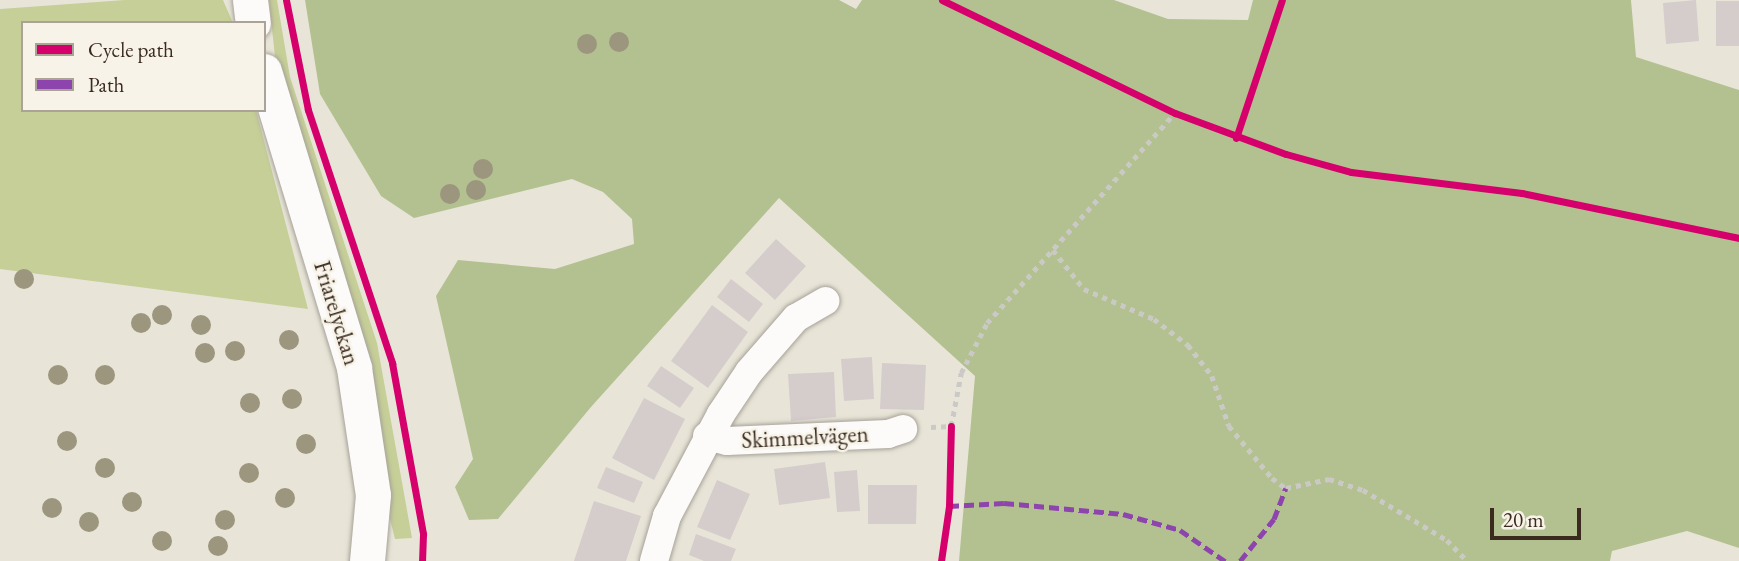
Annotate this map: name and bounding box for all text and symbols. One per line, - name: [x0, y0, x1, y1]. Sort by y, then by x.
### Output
- legend: [21, 21, 266, 112]
- text: Cycle path: [88, 36, 174, 63]
- text: Path: [88, 71, 124, 98]
- street label: Friarelyckan: [308, 258, 366, 368]
- street label: Skimmelvägen: [741, 420, 869, 454]
- scale bar: [1494, 494, 1585, 538]
- text: 20 m: [1503, 506, 1544, 533]

